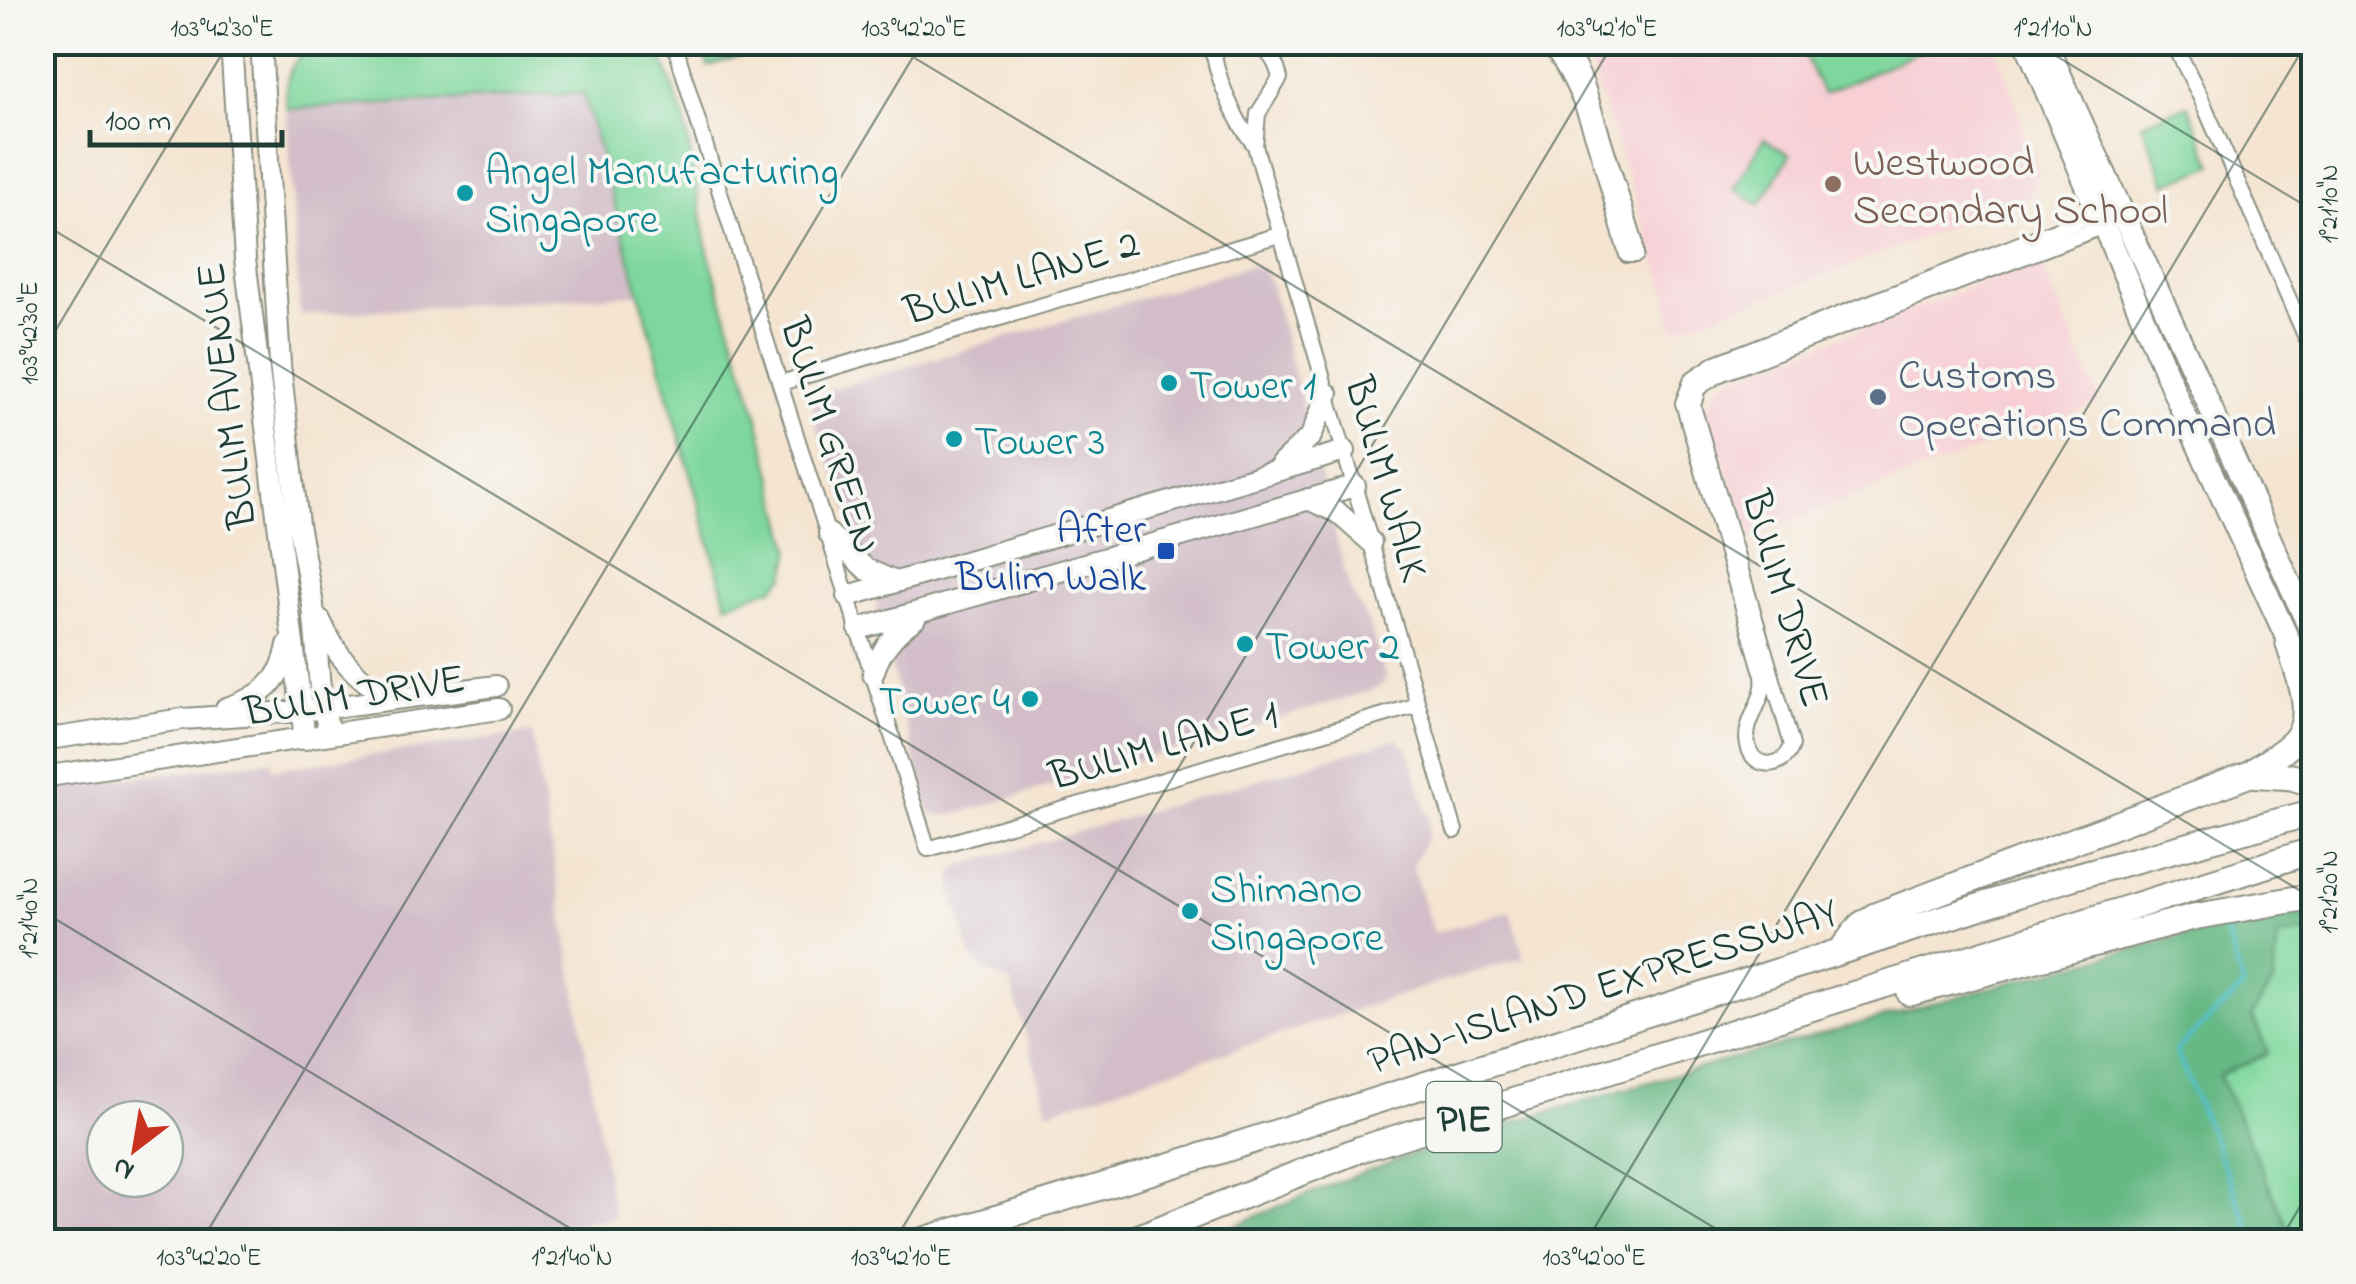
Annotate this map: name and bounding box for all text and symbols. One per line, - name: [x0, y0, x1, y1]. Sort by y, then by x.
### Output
- text: 103°42'30"E: [170, 12, 274, 48]
- text: 103°42'20"E: [861, 12, 967, 48]
- text: 103°42'10"E: [1557, 12, 1657, 48]
- text: 1°21'10"N: [2013, 12, 2093, 48]
- scale bar: [90, 85, 282, 147]
- text: 100 m: [105, 101, 171, 145]
- place label: Westwood Secondary School: [1853, 134, 2168, 243]
- place label: Angel Manufacturing Singapore: [485, 143, 839, 252]
- text: 1°21'10"N: [2313, 164, 2349, 244]
- marker: Westwood Secondary School: [1822, 173, 1844, 195]
- marker: Angel Manufacturing Singapore: [454, 182, 476, 204]
- street label: BULIM LANE 2: [896, 215, 1147, 344]
- street label: BULIM AVENUE: [182, 259, 275, 533]
- text: 103°42'30"E: [13, 281, 49, 385]
- street label: BULIM GREEN: [762, 309, 896, 562]
- place label: Customs Operations Command: [1898, 347, 2276, 456]
- place label: Tower 1: [1189, 357, 1316, 418]
- street label: BULIM WALK: [1326, 369, 1443, 589]
- marker: Tower 1: [1158, 372, 1180, 394]
- marker: Customs Operations Command: [1867, 386, 1889, 408]
- place label: Tower 3: [974, 413, 1105, 474]
- marker: Tower 3: [943, 428, 965, 450]
- street label: BULIM DRIVE: [1723, 483, 1844, 715]
- place label: After Bulim Walk: [954, 501, 1147, 610]
- marker: After Bulim Walk: [1155, 540, 1177, 562]
- place label: Tower 2: [1265, 618, 1400, 679]
- marker: Tower 2: [1234, 633, 1256, 655]
- street label: BULIM DRIVE: [239, 650, 470, 745]
- place label: Tower 4: [879, 673, 1010, 734]
- street label: BULIM LANE 1: [1042, 686, 1286, 809]
- marker: Tower 4: [1019, 688, 1041, 710]
- text: 1°21'20"N: [2313, 850, 2349, 934]
- place label: Shimano Singapore: [1210, 861, 1384, 970]
- text: 1°21'40"N: [13, 877, 49, 959]
- street label: PAN-ISLAND EXPRESSWAY: [1360, 883, 1847, 1093]
- marker: Shimano Singapore: [1179, 900, 1201, 922]
- road number: PIE: [1426, 1082, 1502, 1152]
- north arrow: [85, 1099, 185, 1199]
- text: N: [105, 1145, 143, 1190]
- text: 103°42'20"E: [156, 1241, 262, 1277]
- text: 1°21'40"N: [531, 1241, 613, 1277]
- text: 103°42'10"E: [851, 1241, 951, 1277]
- text: 103°42'00"E: [1542, 1241, 1646, 1277]

